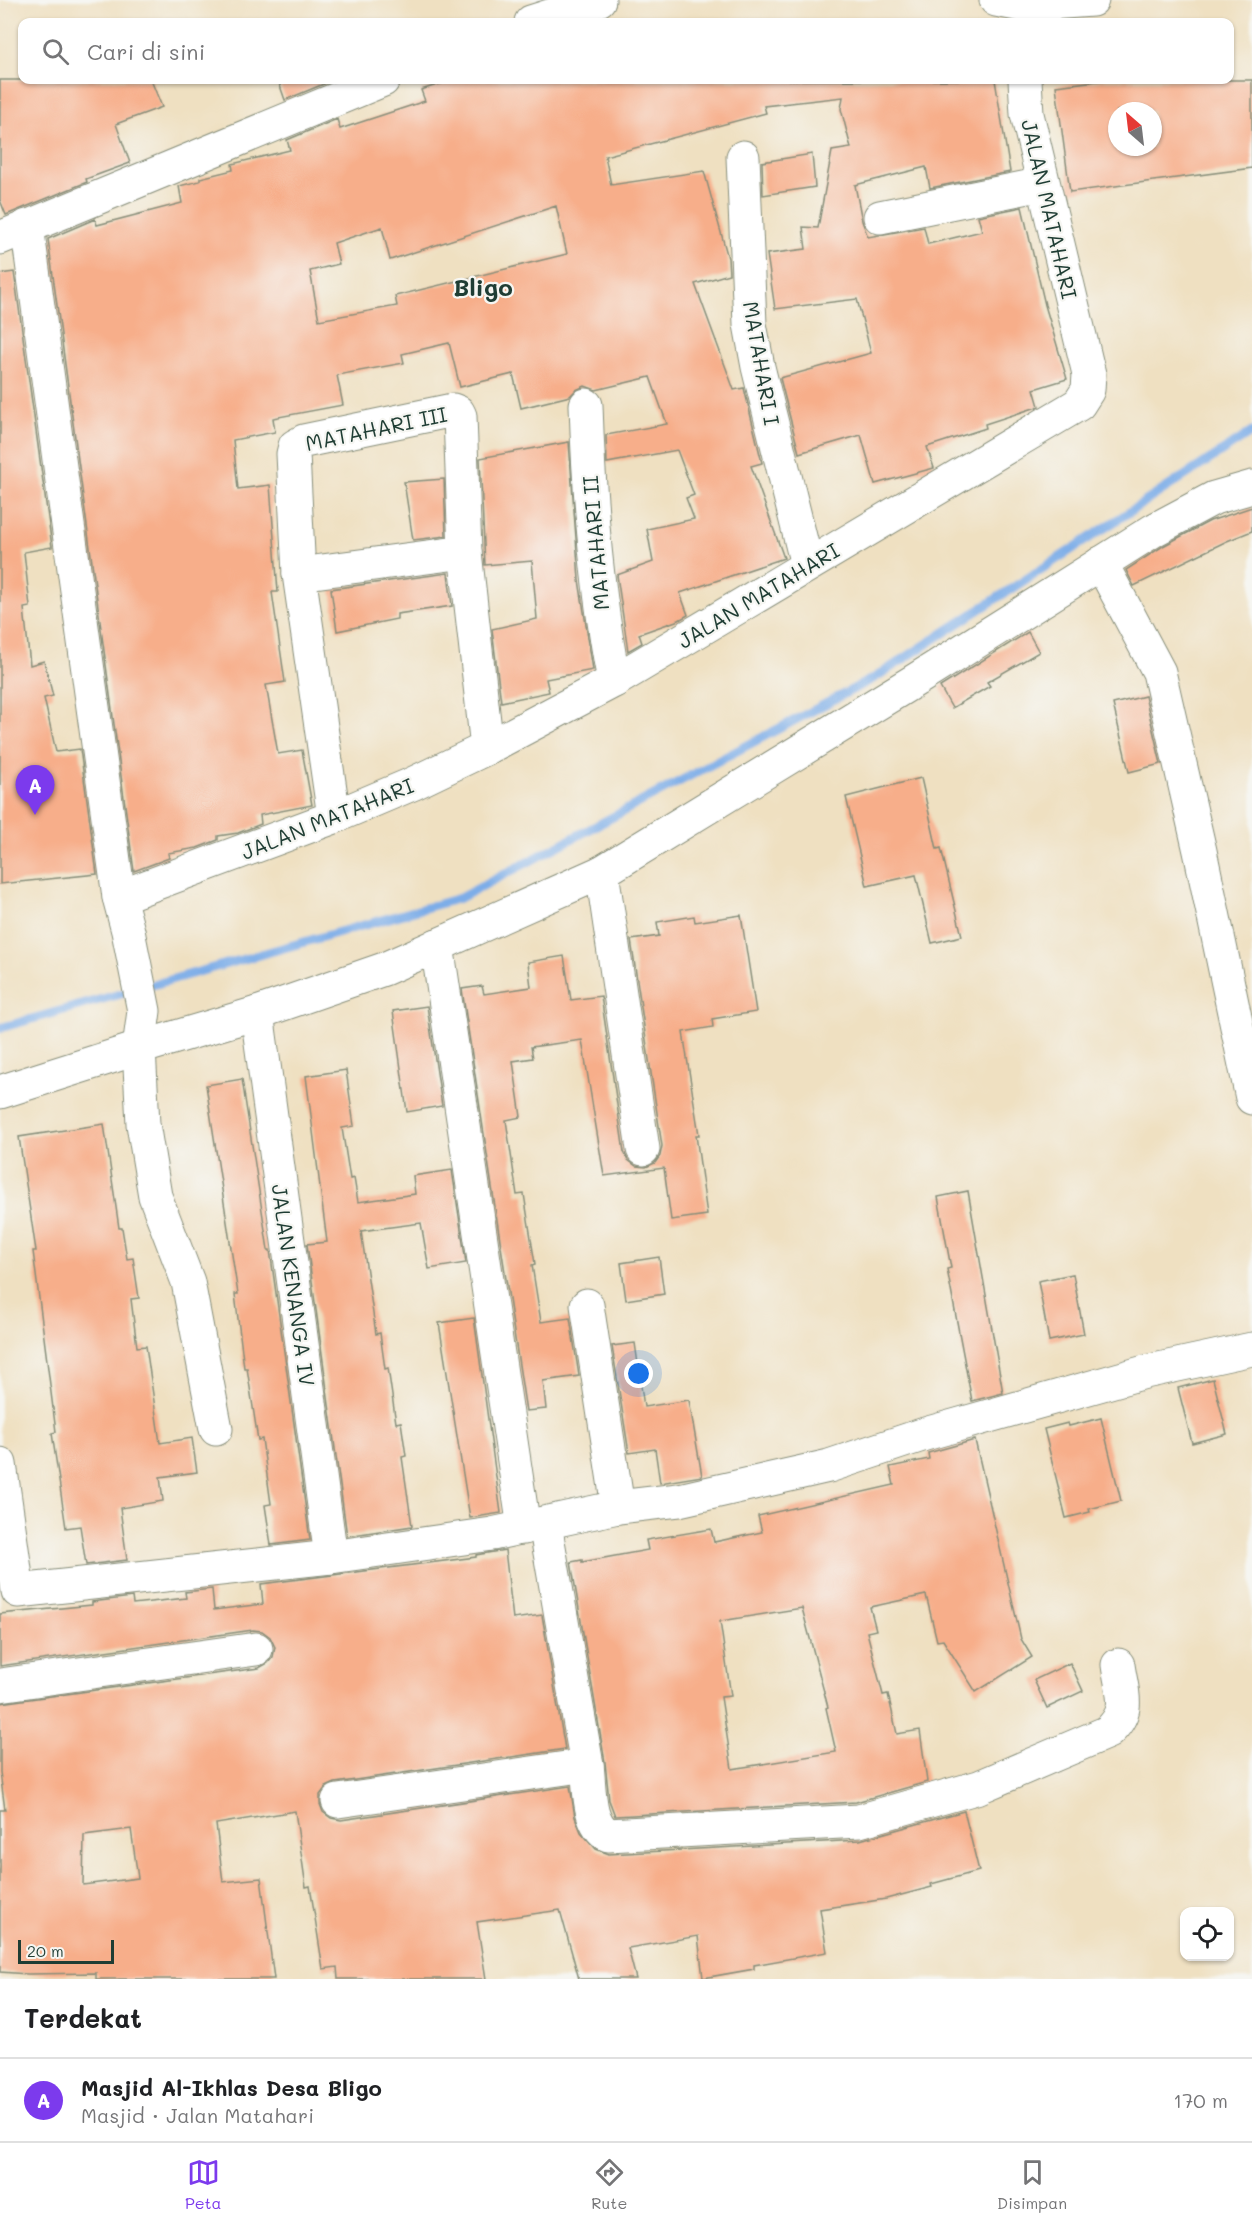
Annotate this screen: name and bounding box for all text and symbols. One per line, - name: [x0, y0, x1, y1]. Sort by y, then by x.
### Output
- search box: [18, 18, 1234, 84]
- icon: search: [39, 35, 72, 68]
- text: Cari di sini: [87, 37, 205, 66]
- north arrow: [1108, 102, 1162, 156]
- street label: JALAN MATAHARI: [1016, 117, 1084, 301]
- district label: Bligo: [453, 271, 513, 302]
- street label: MATAHARI I: [738, 299, 786, 427]
- street label: MATAHARI III: [303, 400, 449, 456]
- street label: MATAHARI II: [576, 475, 614, 611]
- street label: JALAN MATAHARI: [672, 536, 844, 654]
- pin: A: [15, 766, 54, 815]
- street label: JALAN MATAHARI: [237, 771, 417, 865]
- street label: JALAN KENANGA IV: [266, 1182, 322, 1388]
- your location: [624, 1359, 653, 1388]
- map controls: [1180, 1907, 1234, 1961]
- button: locate: [1180, 1907, 1234, 1961]
- scale bar: [18, 1937, 114, 1964]
- text: 20 m: [27, 1940, 64, 1961]
- text: Terdekat: [24, 2001, 142, 2035]
- text: Masjid Al-Ikhlas Desa Bligo: [81, 2073, 382, 2102]
- text: A: [37, 2087, 50, 2113]
- text: 170 m: [1173, 2087, 1228, 2113]
- text: Masjid · Jalan Matahari: [81, 2102, 314, 2128]
- tab: Peta: [185, 2156, 222, 2213]
- tab: Rute: [591, 2156, 627, 2213]
- tab: Disimpan: [997, 2156, 1067, 2213]

